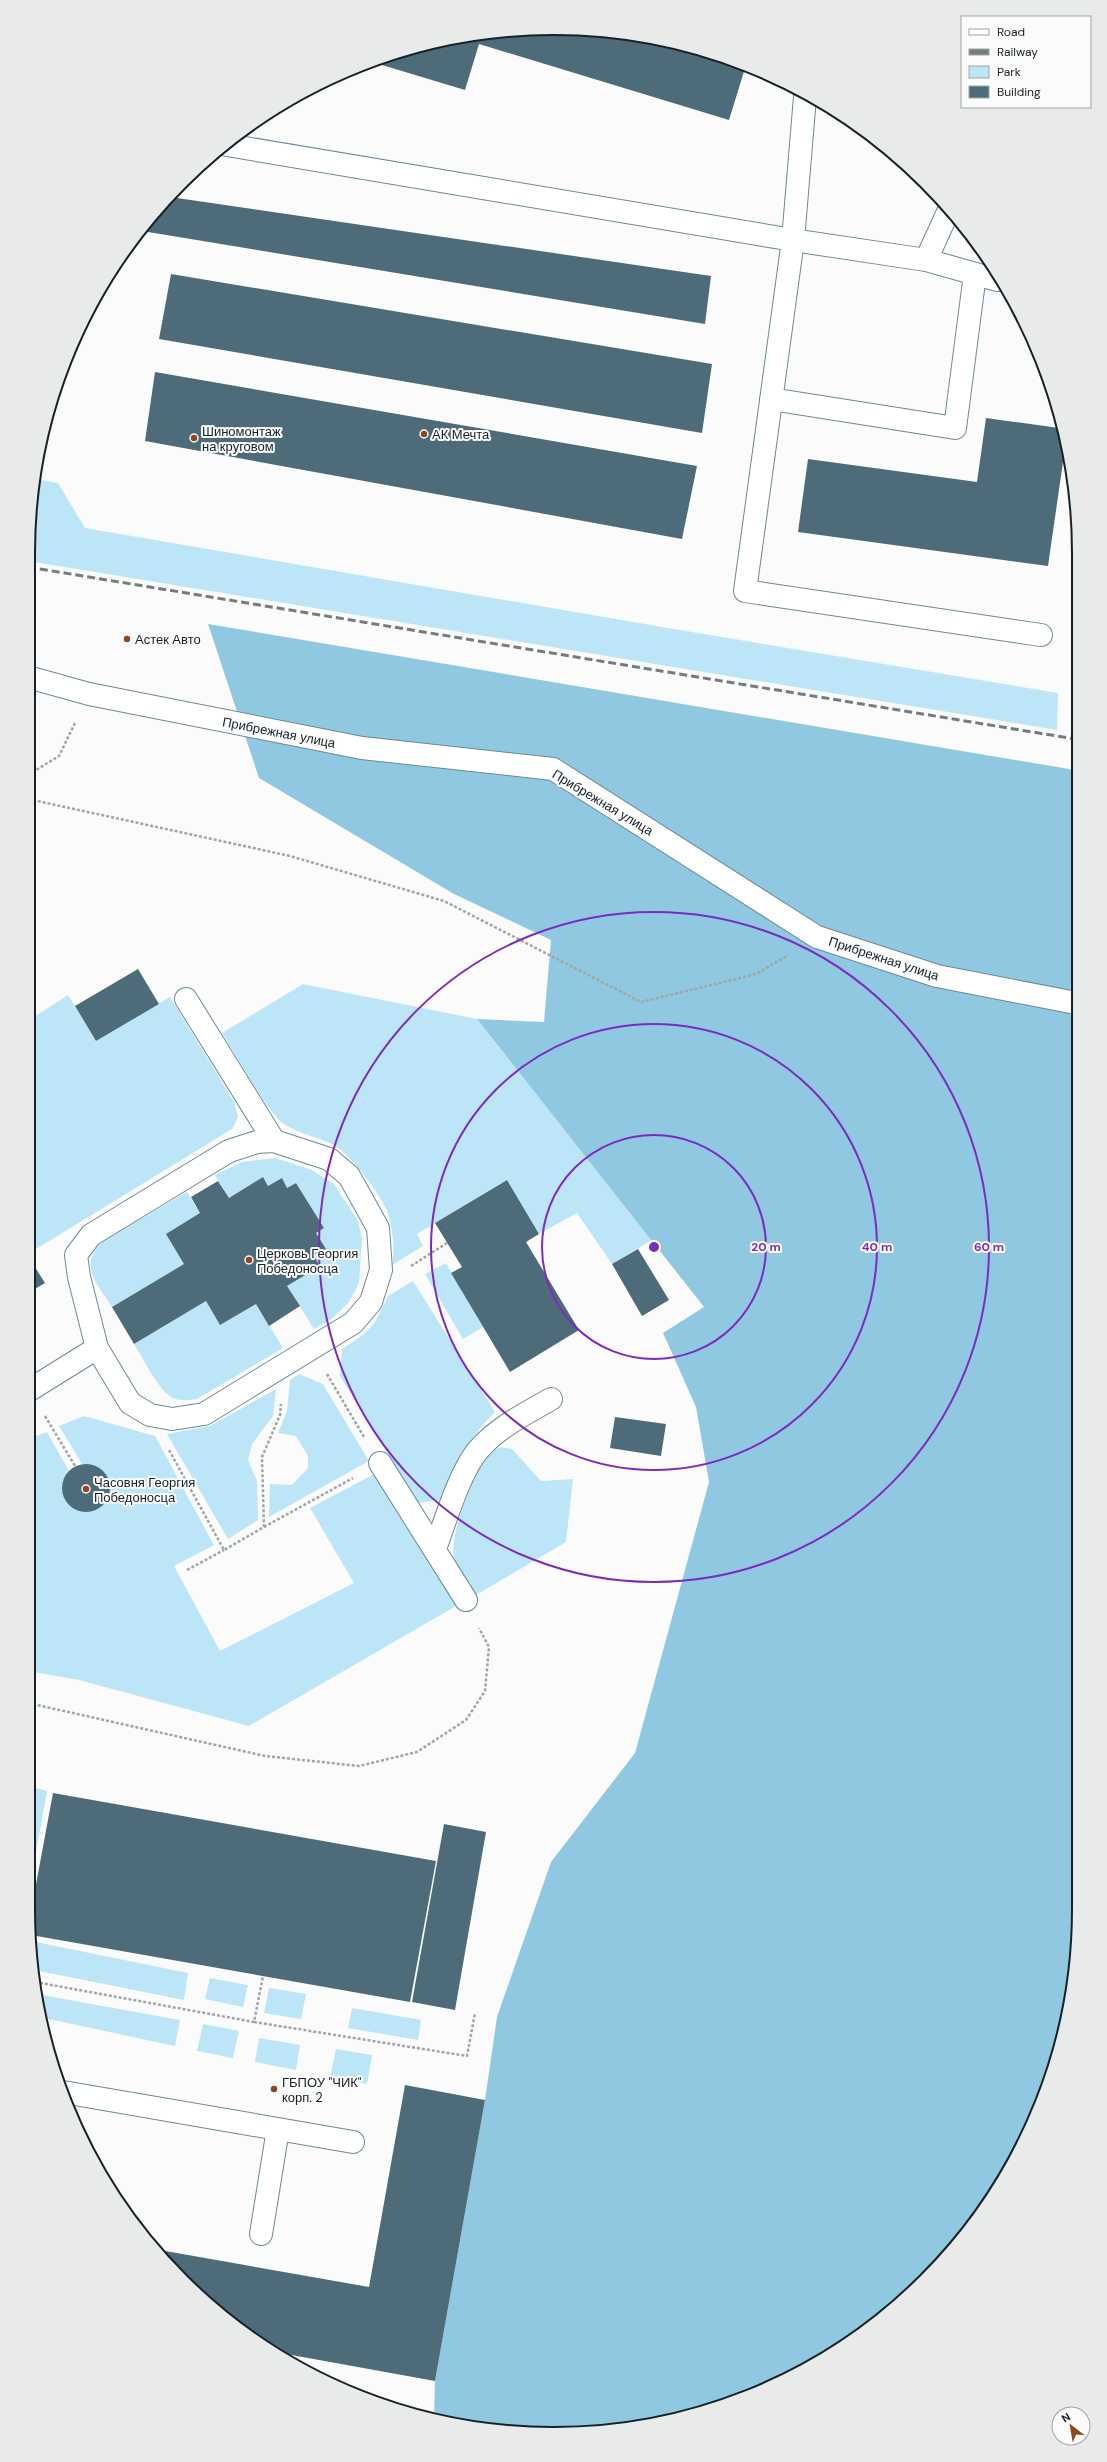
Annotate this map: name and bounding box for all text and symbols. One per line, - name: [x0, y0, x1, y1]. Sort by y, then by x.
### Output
- legend: [961, 16, 1091, 108]
- text: Road: [997, 24, 1025, 40]
- text: Railway: [997, 44, 1038, 60]
- text: Park: [997, 64, 1021, 80]
- text: Building: [997, 84, 1041, 100]
- place label: Шиномонтаж на круговом: [202, 423, 281, 455]
- place label: АК Мечта: [432, 426, 490, 443]
- marker: АК Мечта: [419, 429, 429, 439]
- marker: Шиномонтаж на круговом: [189, 433, 199, 443]
- place label: Астек Авто: [135, 631, 201, 648]
- marker: Астек Авто: [122, 634, 132, 644]
- street label: Прибрежная улица: [221, 713, 338, 752]
- street label: Прибрежная улица: [549, 766, 657, 840]
- street label: Прибрежная улица: [827, 933, 942, 985]
- text: 20 m: [751, 1239, 781, 1255]
- text: 40 m: [862, 1239, 892, 1255]
- text: 60 m: [974, 1239, 1004, 1255]
- centre of rings: [647, 1240, 661, 1254]
- place label: Церковь Георгия Победоносца: [257, 1245, 358, 1277]
- marker: Церковь Георгия Победоносца: [244, 1255, 254, 1265]
- place label: Часовня Георгия Победоносца: [94, 1474, 195, 1506]
- marker: Часовня Георгия Победоносца: [81, 1484, 91, 1494]
- place label: ГБПОУ "ЧИК" корп. 2: [282, 2074, 362, 2106]
- marker: ГБПОУ "ЧИК" корп. 2: [269, 2084, 279, 2094]
- north arrow: [1051, 2406, 1091, 2446]
- text: N: [1059, 2409, 1073, 2425]

